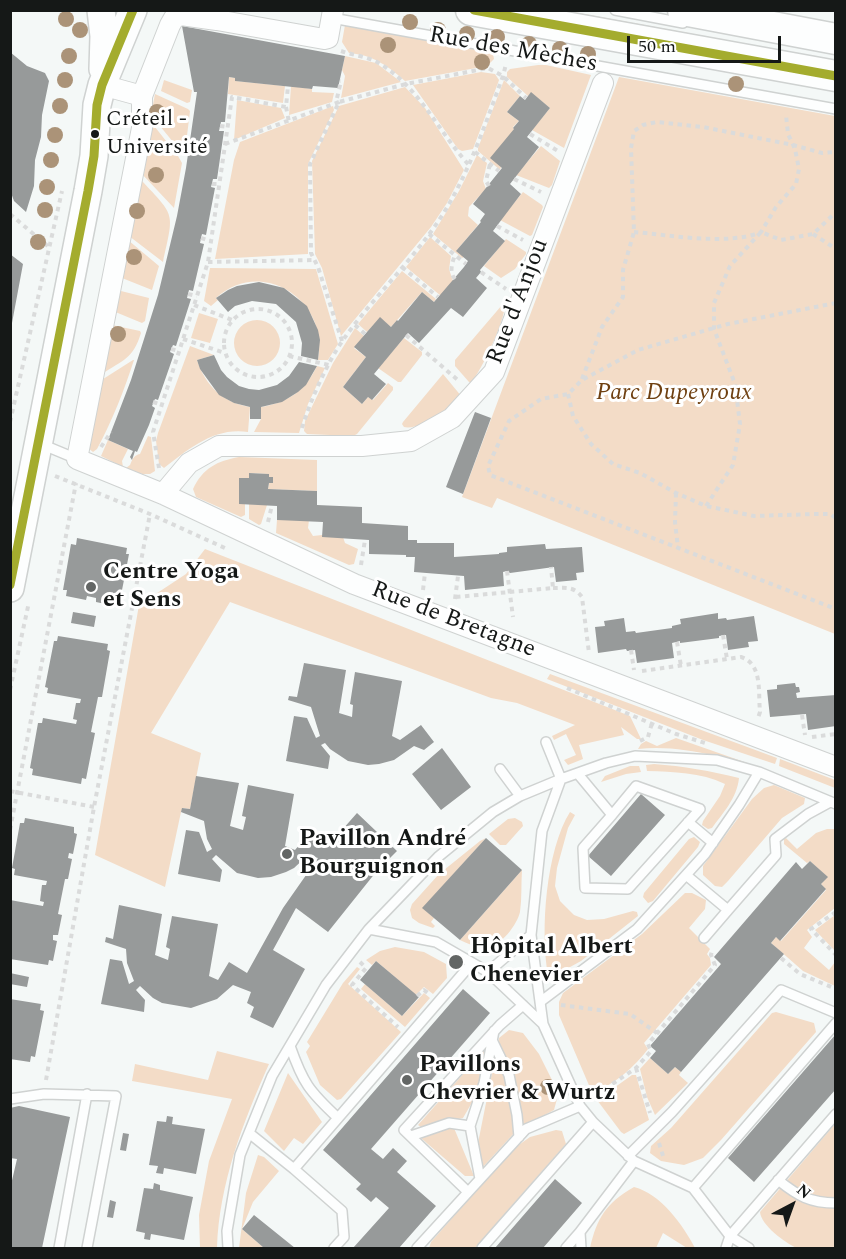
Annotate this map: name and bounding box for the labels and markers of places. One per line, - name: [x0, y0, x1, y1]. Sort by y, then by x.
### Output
- place label: Créteil - Université: [106, 108, 208, 160]
- marker: Créteil - Université: [89, 128, 101, 140]
- place label: Centre Yoga et Sens: [103, 559, 239, 615]
- marker: Centre Yoga et Sens: [84, 580, 98, 594]
- place label: Pavillon André Bourguignon: [299, 826, 466, 882]
- marker: Pavillon André Bourguignon: [280, 847, 294, 861]
- place label: Hôpital Albert Chenevier: [470, 934, 633, 990]
- marker: Hôpital Albert Chenevier: [447, 953, 465, 971]
- place label: Pavillons Chevrier & Wurtz: [419, 1052, 616, 1108]
- marker: Pavillons Chevrier & Wurtz: [400, 1073, 414, 1087]

